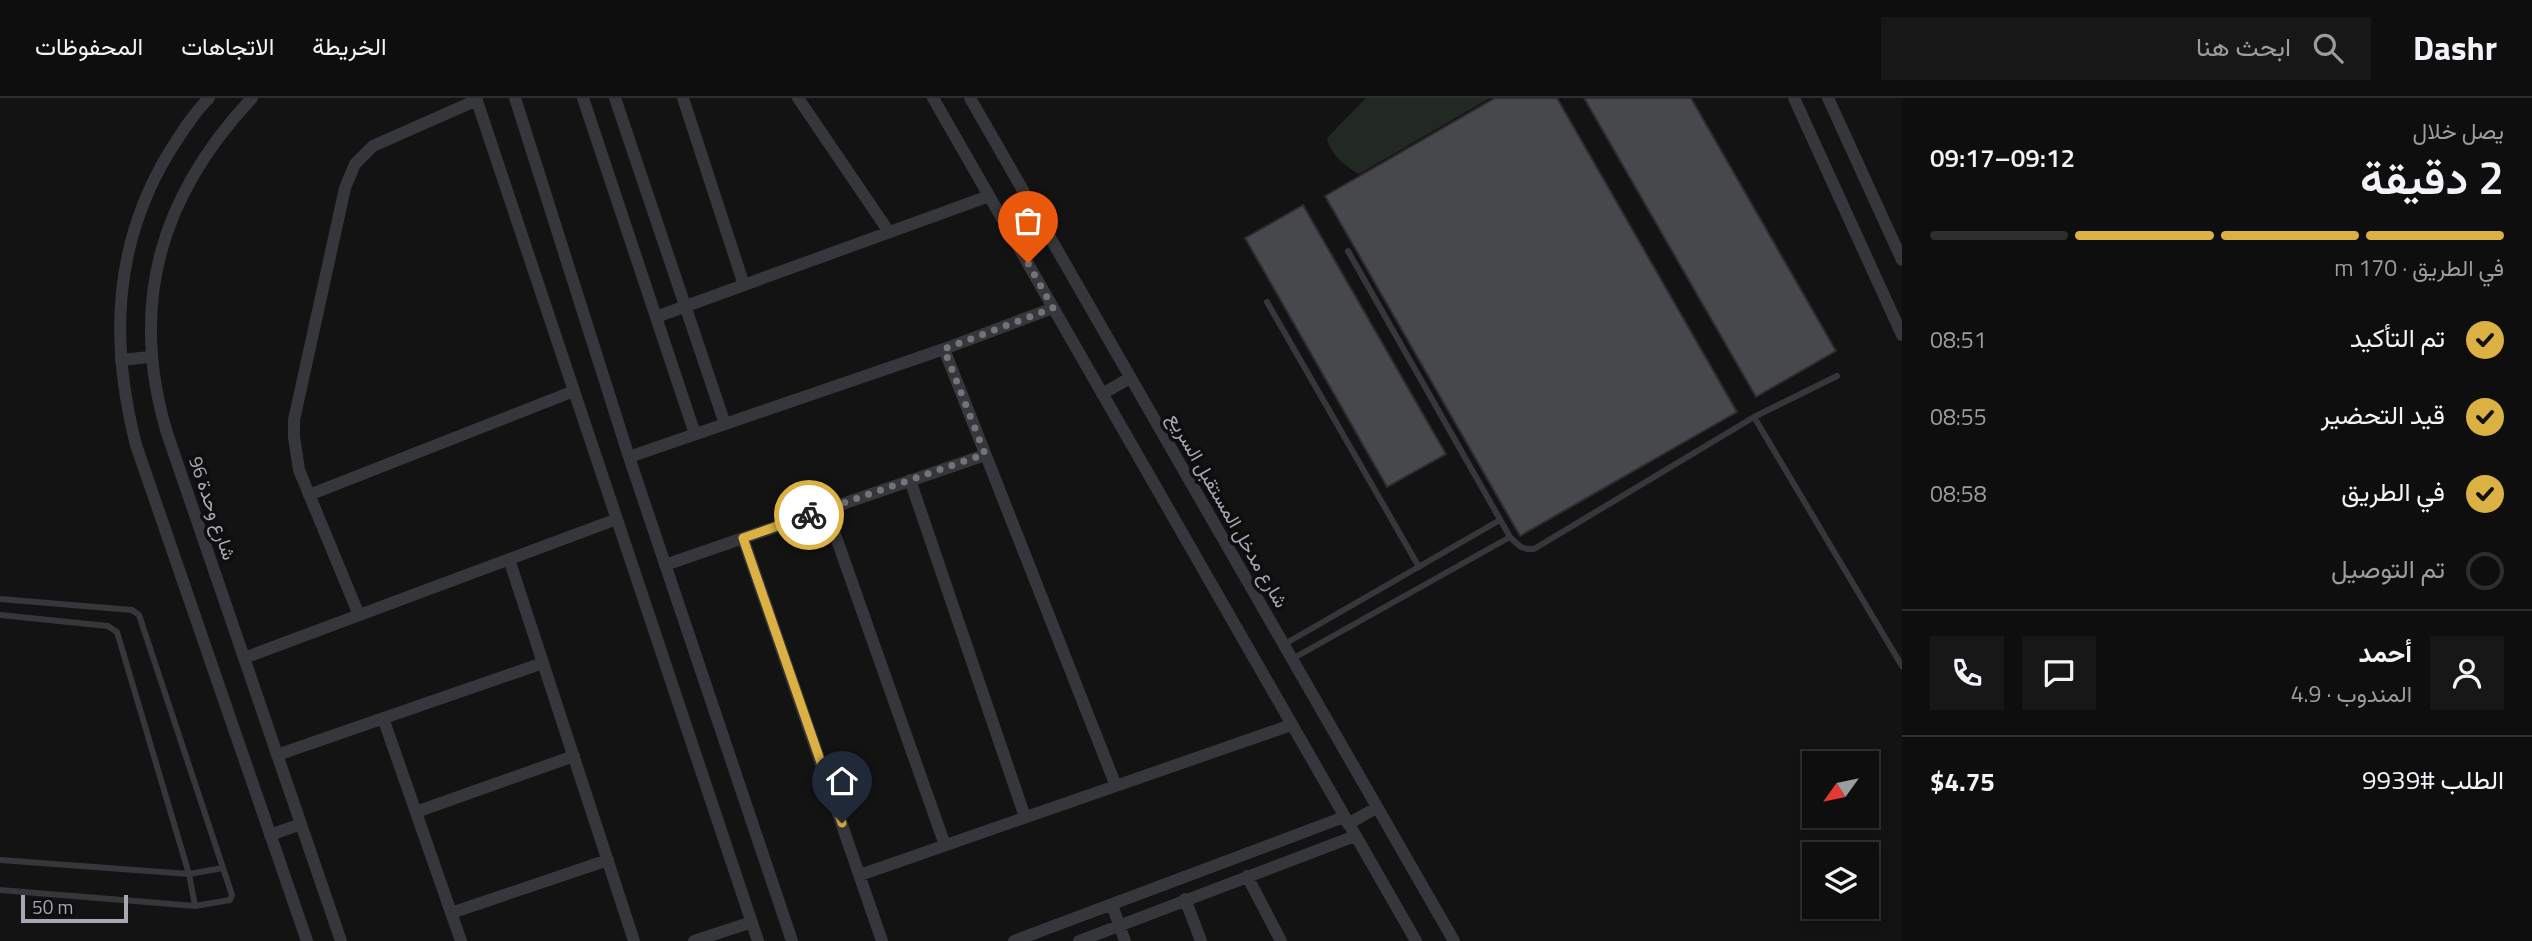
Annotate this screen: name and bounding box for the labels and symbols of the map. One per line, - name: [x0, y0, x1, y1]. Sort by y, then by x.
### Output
- pin: [998, 191, 1058, 263]
- street label: شارع مدخل المستقبل السريع: [1161, 407, 1296, 613]
- street label: شارع وحدة 96: [182, 452, 245, 564]
- courier: [774, 480, 844, 550]
- pin: [812, 751, 872, 823]
- north arrow: [1802, 751, 1880, 828]
- scale bar: [21, 892, 128, 924]

